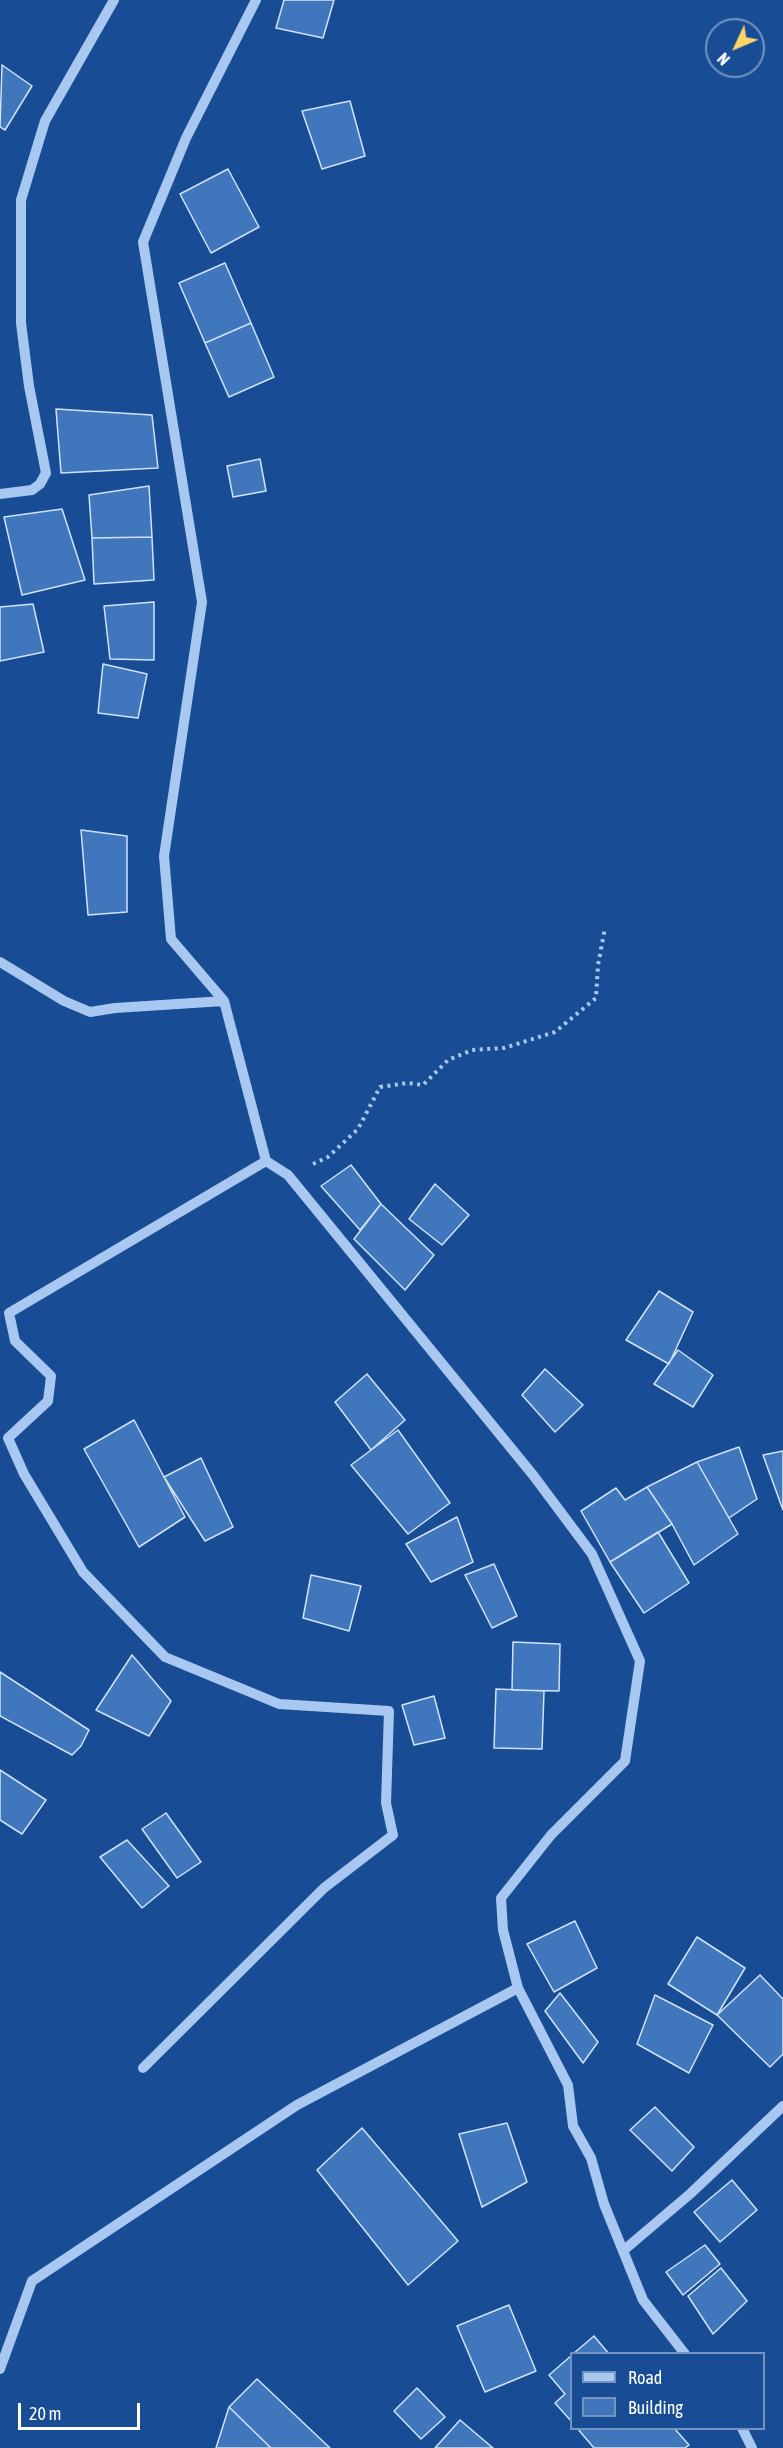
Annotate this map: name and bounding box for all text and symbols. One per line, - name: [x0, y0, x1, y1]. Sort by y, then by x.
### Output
- north arrow: [705, 18, 765, 78]
- text: N: [714, 49, 733, 69]
- legend: [570, 2352, 765, 2430]
- text: Road: [628, 2367, 662, 2388]
- scale bar: [21, 2391, 142, 2429]
- text: Building: [628, 2397, 683, 2418]
- text: 20 m: [29, 2403, 61, 2424]

